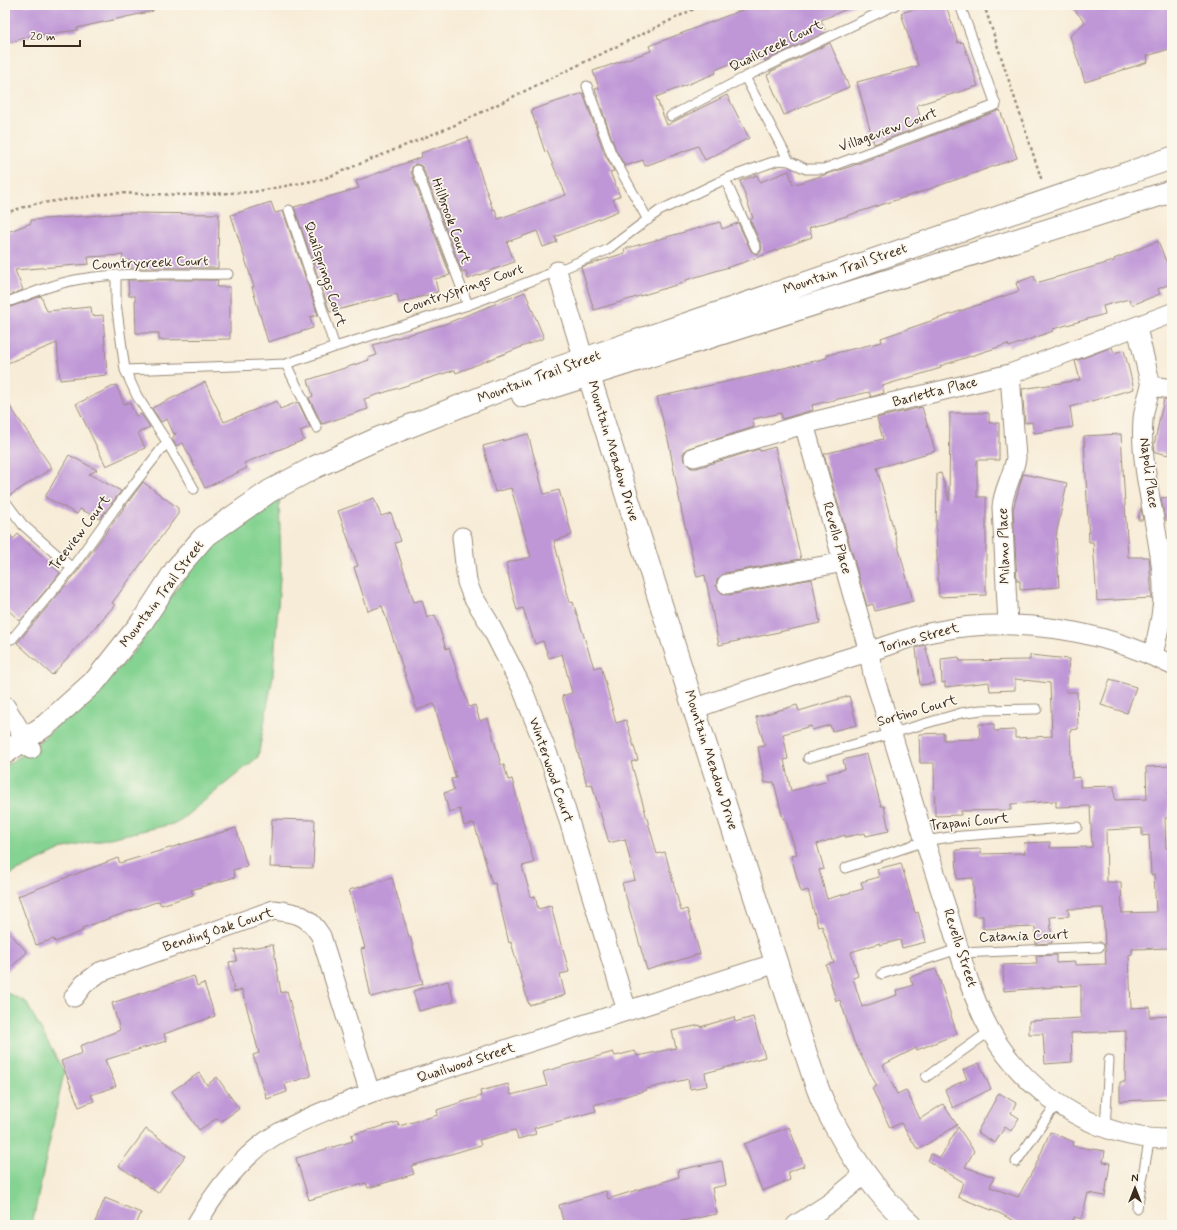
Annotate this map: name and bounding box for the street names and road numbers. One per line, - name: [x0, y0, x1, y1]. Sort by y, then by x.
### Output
- street label: Quailcreek Court: [726, 15, 826, 76]
- street label: Villageview Court: [836, 104, 940, 156]
- street label: Hillbrook Court: [427, 176, 475, 267]
- street label: Quailsprings Court: [299, 219, 351, 330]
- street label: Mountain Trail Street: [781, 239, 909, 299]
- street label: Countrycreek Court: [91, 252, 209, 274]
- street label: Countrysprings Court: [400, 260, 526, 318]
- street label: Mountain Trail Street: [475, 346, 603, 408]
- street label: Barletta Place: [891, 373, 980, 411]
- street label: Mountain Meadow Drive: [583, 378, 643, 524]
- street label: Napoli Place: [1135, 437, 1163, 509]
- street label: Treeview Court: [46, 491, 115, 575]
- street label: Revello Place: [818, 500, 856, 576]
- street label: Milano Place: [994, 508, 1014, 584]
- street label: Mountain Trail Street: [116, 537, 208, 651]
- street label: Torino Street: [877, 619, 961, 657]
- street label: Mountain Meadow Drive: [680, 688, 742, 832]
- street label: Sortino Court: [875, 691, 960, 731]
- street label: Winterwood Court: [525, 715, 578, 825]
- street label: Trapani Court: [929, 809, 1010, 835]
- street label: Bending Oak Court: [161, 903, 277, 958]
- street label: Revello Street: [939, 907, 981, 989]
- street label: Catania Court: [979, 925, 1070, 947]
- street label: Quailwood Street: [415, 1038, 518, 1087]

